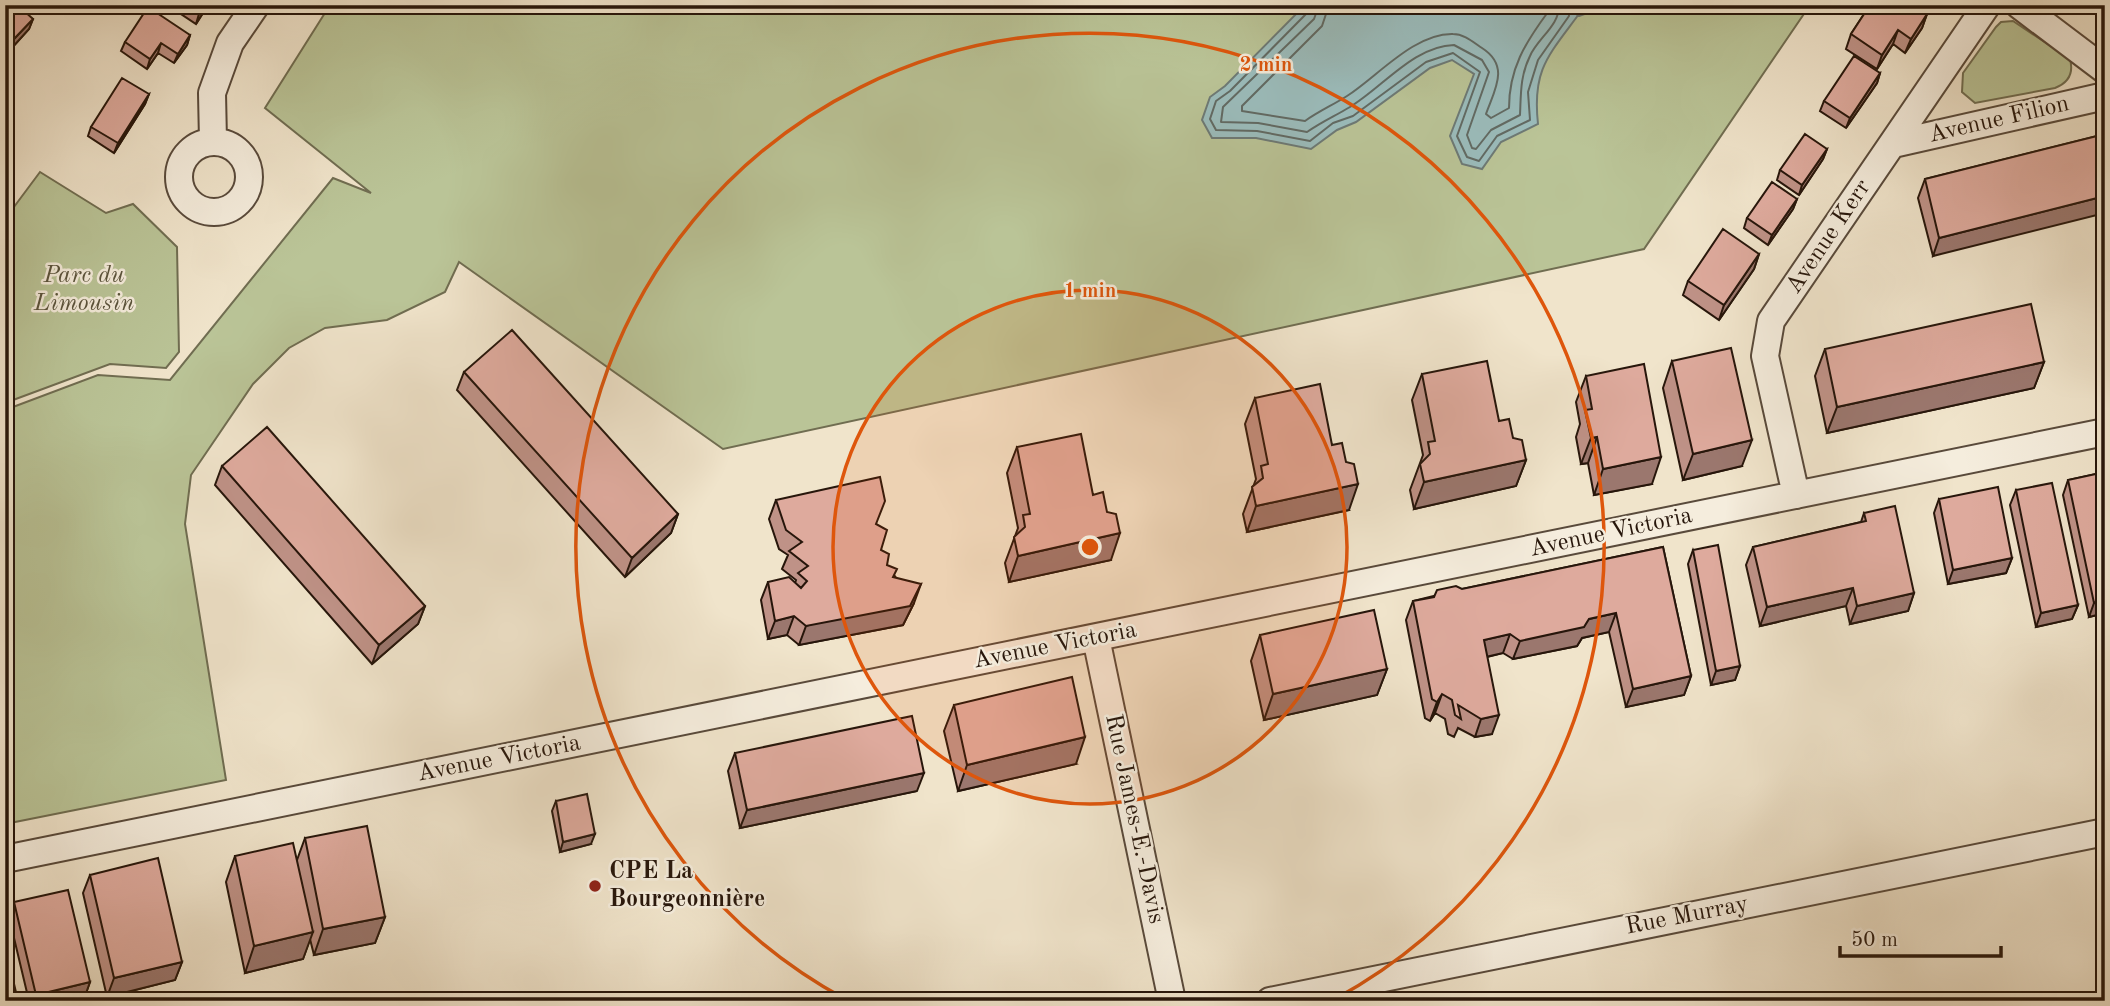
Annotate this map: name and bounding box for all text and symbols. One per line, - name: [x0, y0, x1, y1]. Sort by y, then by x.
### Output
- text: 2 min: [1240, 55, 1292, 76]
- street label: Avenue Filion: [1926, 92, 2072, 148]
- street label: Avenue Kerr: [1782, 176, 1876, 298]
- park label: Parc du Limousin: [33, 264, 134, 316]
- text: 1 min: [1064, 281, 1116, 302]
- street label: Avenue Victoria: [1527, 504, 1695, 562]
- centre of rings: [1078, 535, 1102, 559]
- street label: Avenue Victoria: [971, 618, 1139, 674]
- street label: Rue James-E.-Davis: [1100, 712, 1168, 926]
- street label: Avenue Victoria: [415, 731, 583, 787]
- place label: CPE La Bourgeonnière: [609, 860, 765, 912]
- marker: CPE La Bourgeonnière: [587, 878, 603, 894]
- street label: Rue Murray: [1624, 892, 1751, 940]
- scale bar: [1840, 915, 2002, 959]
- text: 50 m: [1851, 930, 1898, 951]

